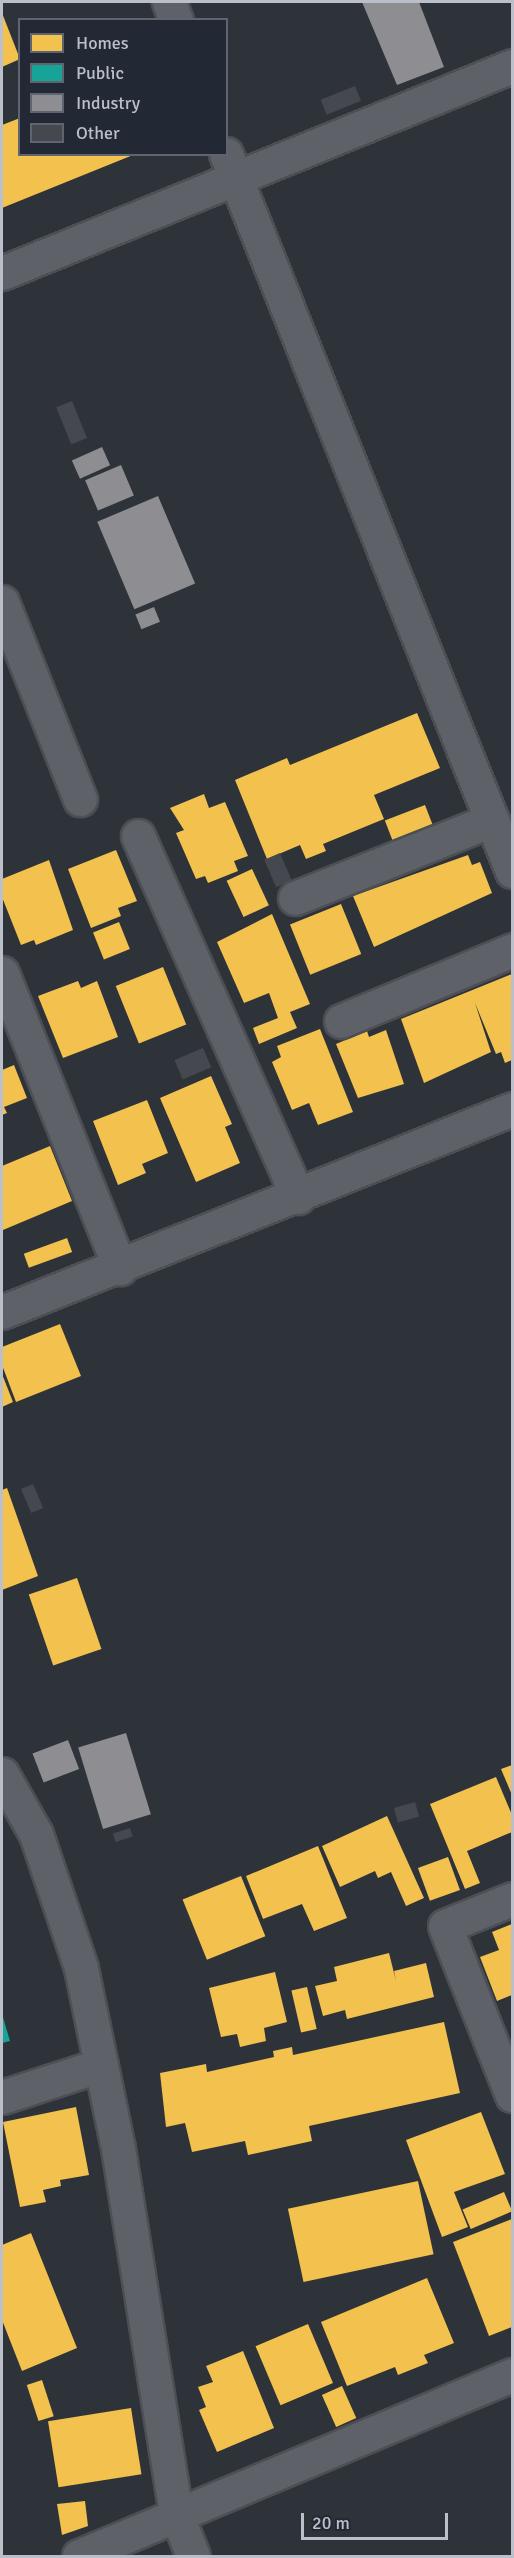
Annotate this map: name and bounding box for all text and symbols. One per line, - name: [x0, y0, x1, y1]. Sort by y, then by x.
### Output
- legend: [18, 18, 228, 156]
- text: Homes: [76, 32, 129, 54]
- text: Public: [76, 62, 124, 84]
- text: Industry: [76, 92, 140, 114]
- text: Other: [76, 122, 120, 144]
- scale bar: [304, 2501, 451, 2539]
- text: 20 m: [312, 2512, 350, 2534]

